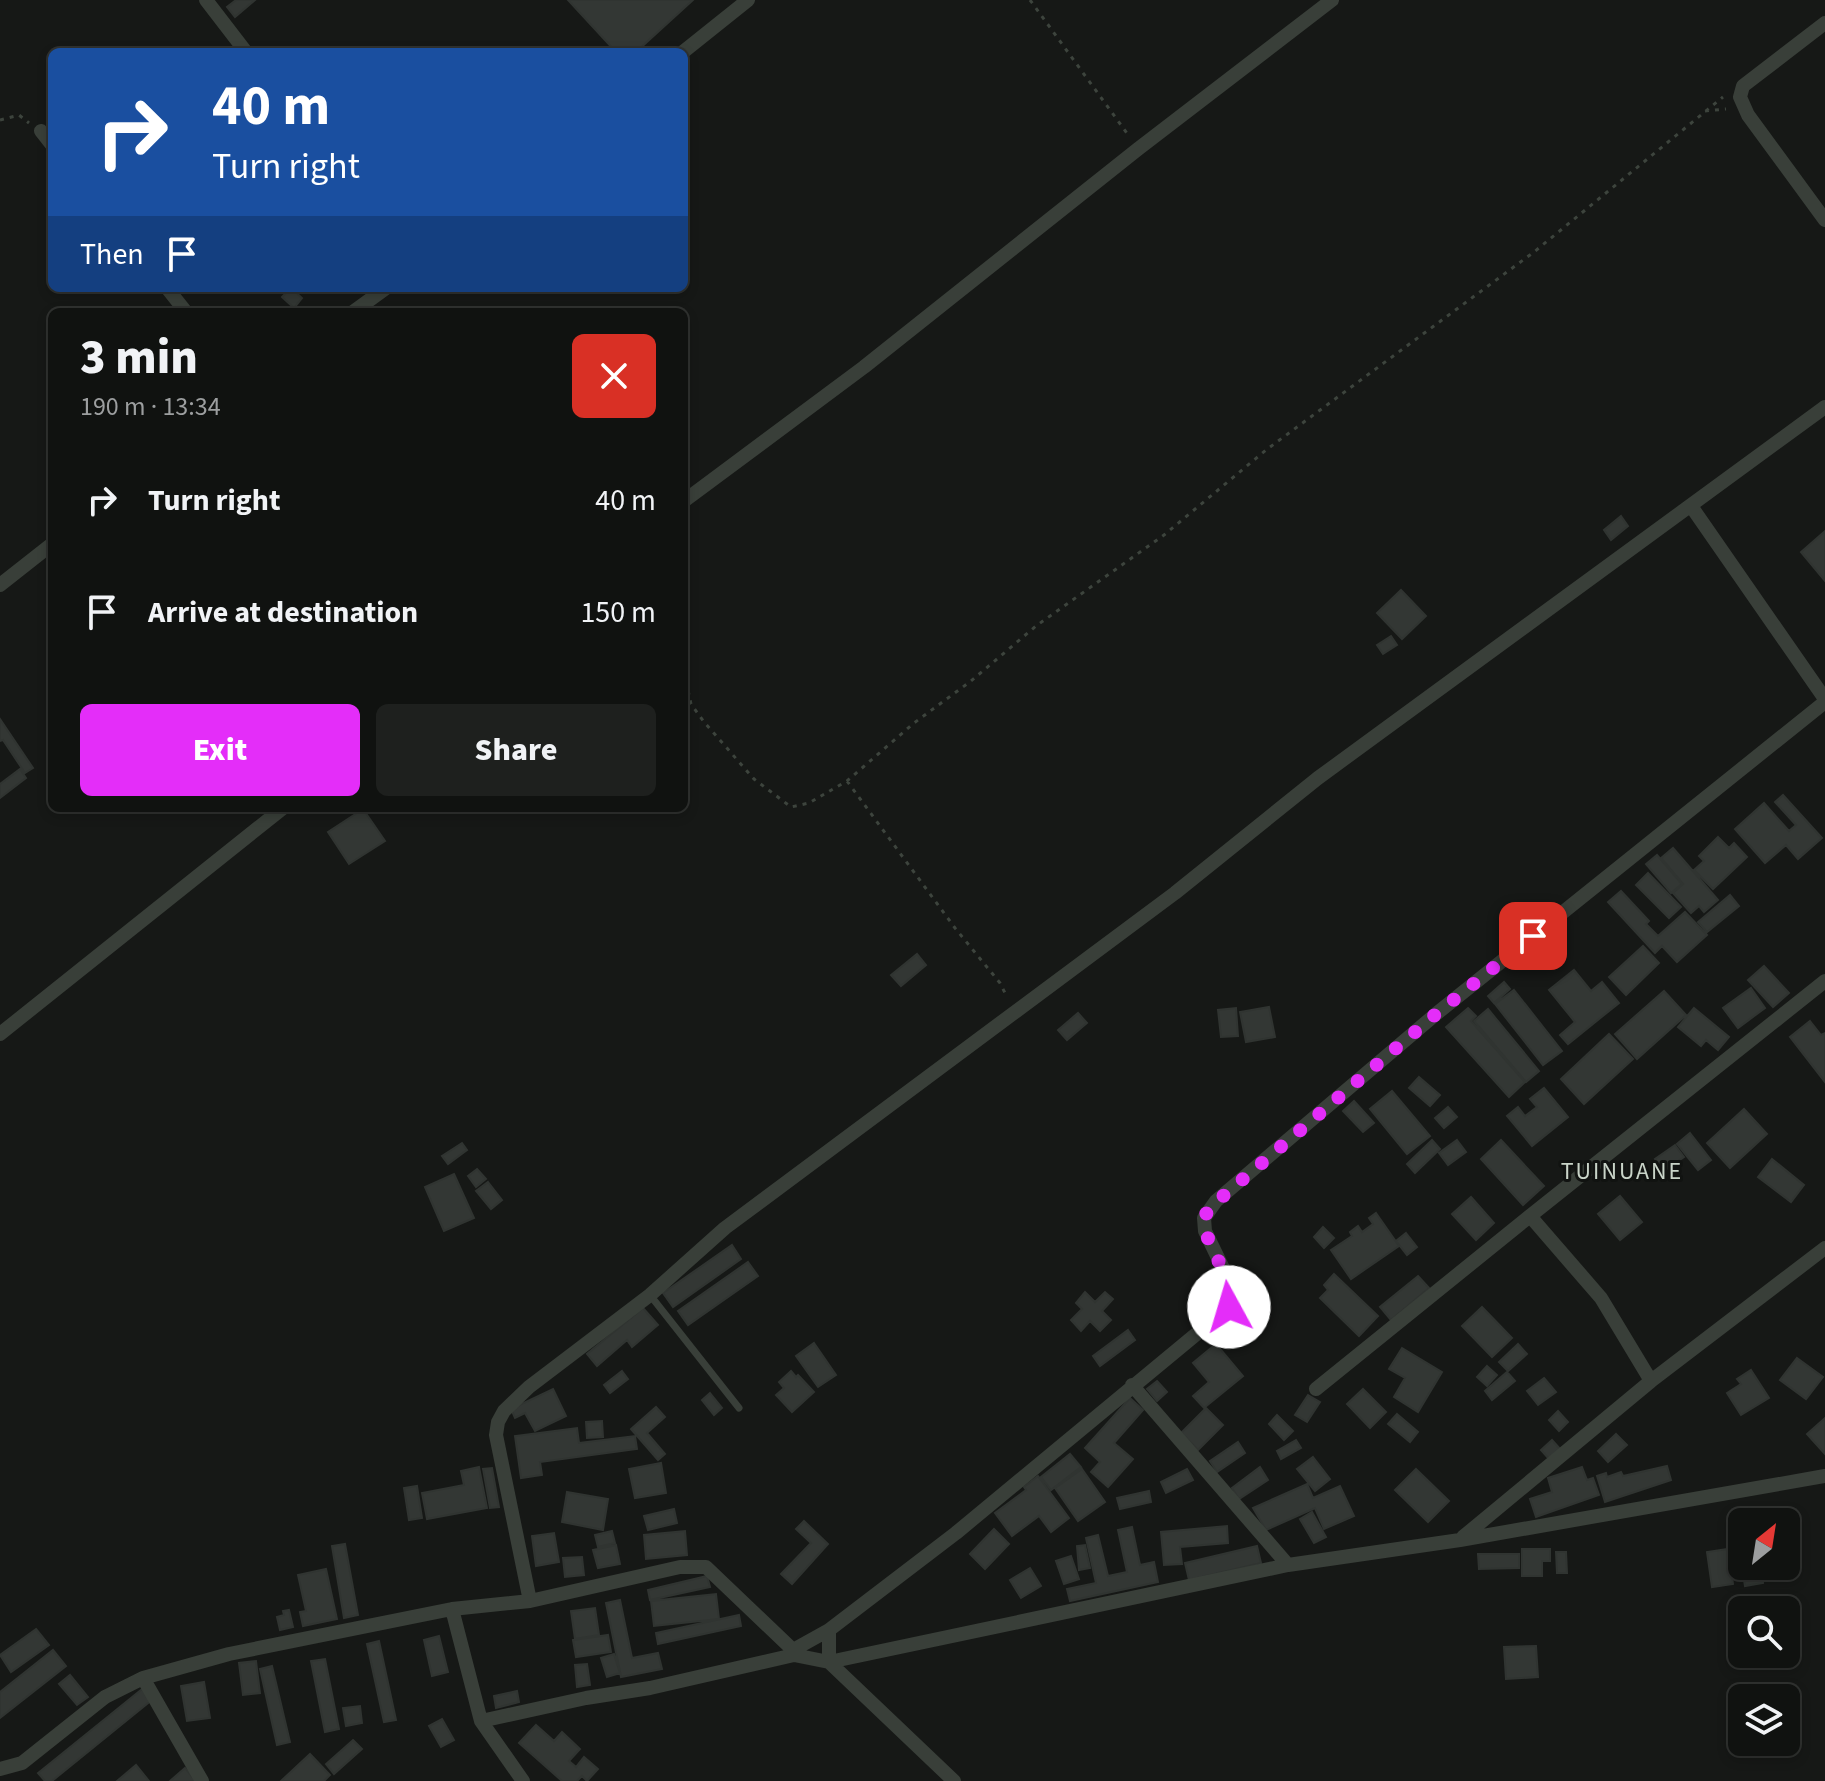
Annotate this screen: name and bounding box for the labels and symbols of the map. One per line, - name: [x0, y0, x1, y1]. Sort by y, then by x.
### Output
- pin: [1499, 902, 1567, 970]
- district label: TUINUANE: [1561, 1154, 1683, 1189]
- position arrow: [1187, 1265, 1271, 1349]
- north arrow: [1728, 1508, 1800, 1580]

